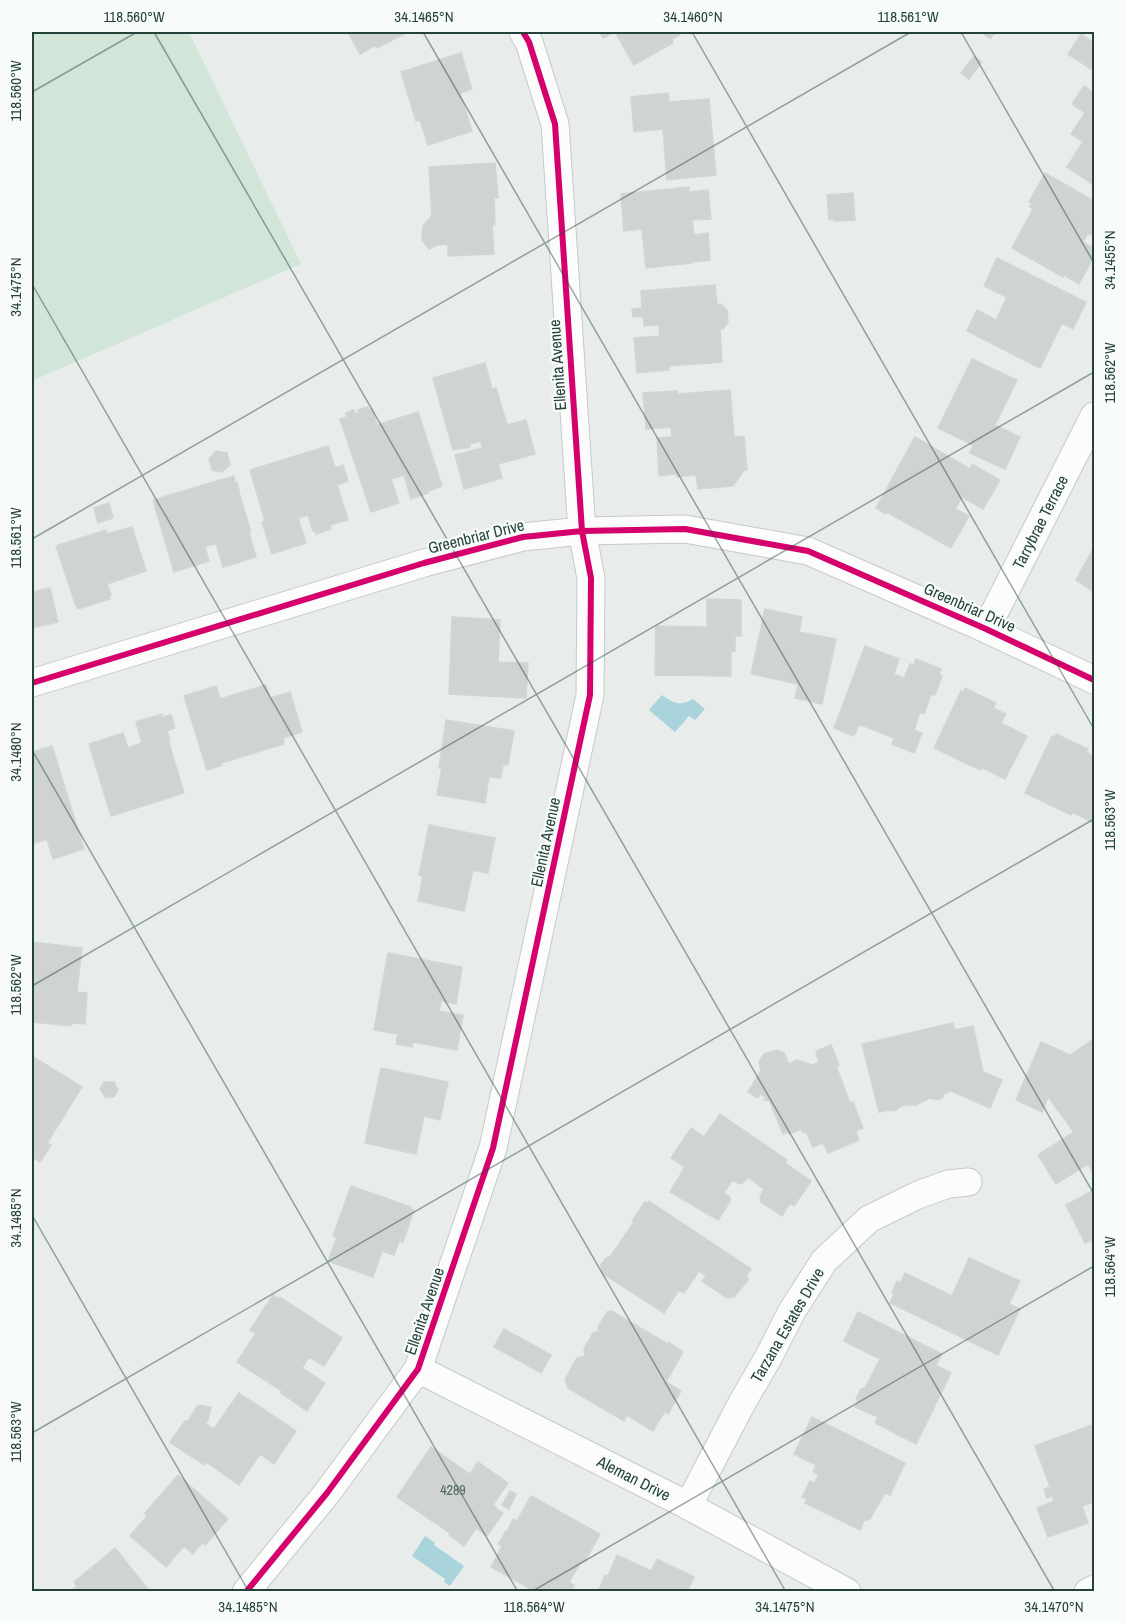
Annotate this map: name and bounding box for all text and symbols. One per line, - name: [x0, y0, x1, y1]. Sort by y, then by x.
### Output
- text: 118.560°W: [103, 6, 165, 27]
- text: 34.1465°N: [394, 6, 454, 27]
- text: 34.1460°N: [663, 6, 723, 27]
- text: 118.561°W: [877, 6, 939, 27]
- text: 118.560°W: [5, 60, 26, 122]
- text: 34.1455°N: [1099, 230, 1120, 290]
- text: 34.1475°N: [5, 257, 26, 317]
- street label: Ellenita Avenue: [543, 319, 571, 411]
- text: 118.562°W: [1099, 342, 1120, 404]
- street label: Tarrybrae Terrace: [1007, 471, 1073, 573]
- text: 118.561°W: [5, 507, 26, 569]
- street label: Greenbriar Drive: [426, 513, 526, 559]
- street label: Greenbriar Drive: [921, 577, 1019, 637]
- text: 34.1480°N: [5, 722, 26, 782]
- text: 118.563°W: [1099, 789, 1120, 851]
- street label: Ellenita Avenue: [525, 795, 565, 889]
- text: 118.562°W: [5, 954, 26, 1016]
- text: 34.1485°N: [5, 1188, 26, 1248]
- text: 118.564°W: [1099, 1236, 1120, 1298]
- street label: Tarzana Estates Drive: [745, 1263, 829, 1387]
- street label: Ellenita Avenue: [399, 1264, 449, 1358]
- text: 118.563°W: [5, 1401, 26, 1463]
- street label: Aleman Drive: [593, 1450, 674, 1506]
- house number: 4289: [440, 1481, 466, 1499]
- text: 34.1485°N: [218, 1596, 278, 1617]
- text: 118.564°W: [503, 1596, 565, 1617]
- text: 34.1475°N: [755, 1596, 815, 1617]
- text: 34.1470°N: [1024, 1596, 1084, 1617]

